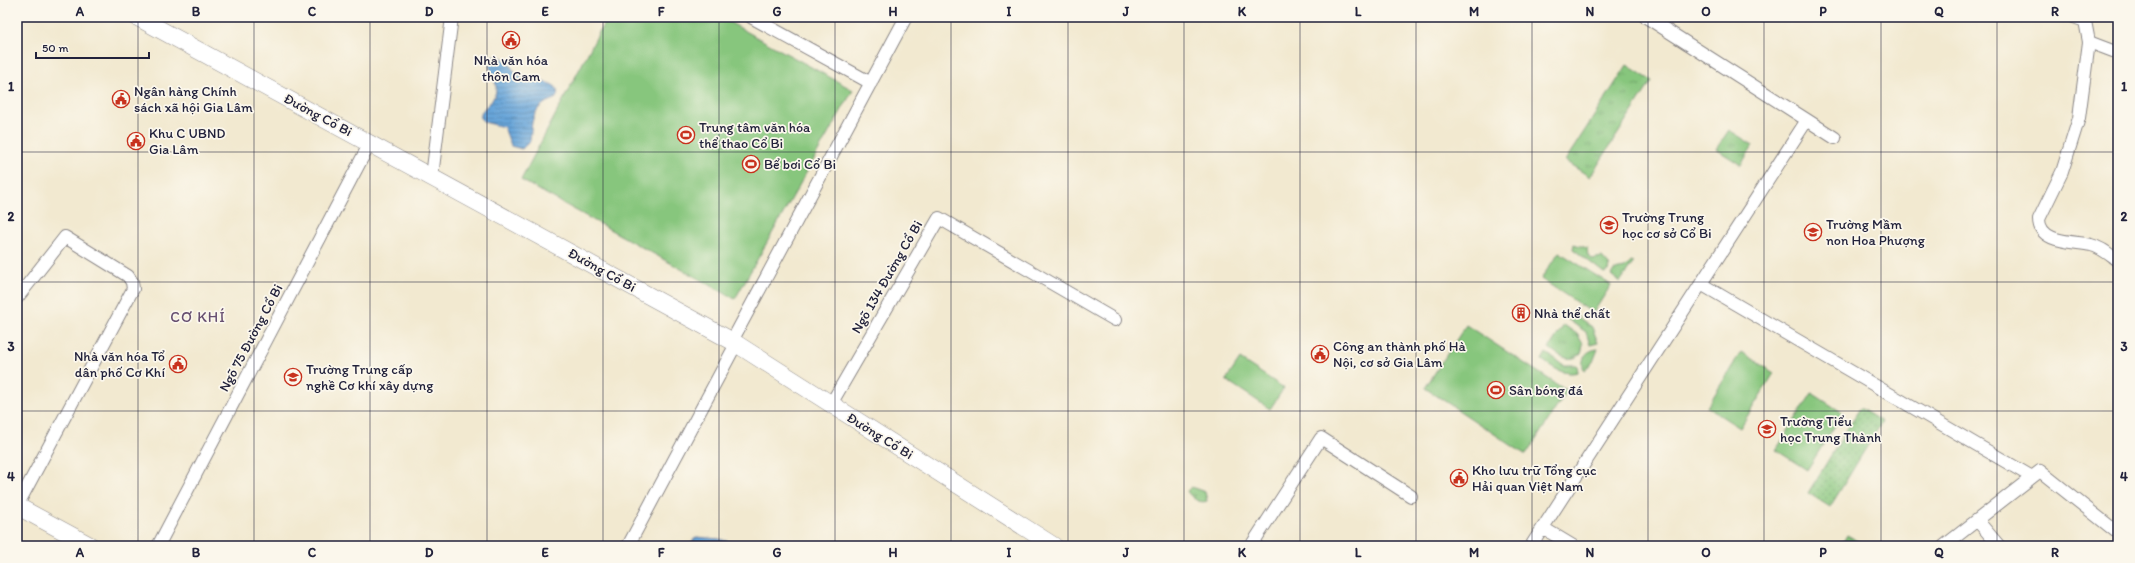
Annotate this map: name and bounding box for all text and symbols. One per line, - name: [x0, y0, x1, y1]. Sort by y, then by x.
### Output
- text: A: [75, 4, 85, 19]
- text: B: [192, 4, 201, 19]
- text: C: [308, 4, 317, 19]
- text: D: [425, 4, 434, 19]
- text: E: [541, 4, 549, 19]
- text: F: [658, 4, 665, 19]
- text: G: [773, 4, 782, 19]
- text: H: [889, 4, 898, 19]
- text: I: [1007, 4, 1012, 19]
- text: J: [1122, 4, 1130, 19]
- text: K: [1238, 4, 1247, 19]
- text: L: [1355, 4, 1362, 19]
- text: M: [1469, 4, 1479, 19]
- text: N: [1586, 4, 1595, 19]
- text: O: [1701, 4, 1711, 19]
- text: P: [1819, 4, 1827, 19]
- text: Q: [1934, 4, 1944, 19]
- text: R: [2051, 4, 2059, 19]
- public building icon: Nhà văn hóa thôn Cam: [501, 30, 521, 50]
- scale bar: [36, 34, 149, 60]
- text: 50 m: [42, 41, 68, 55]
- place label: Nhà văn hóa thôn Cam: [474, 52, 549, 85]
- text: 1: [8, 79, 14, 94]
- text: 1: [2121, 79, 2127, 94]
- place label: Ngân hàng Chính sách xã hội Gia Lâm: [134, 83, 253, 116]
- public building icon: Ngân hàng Chính sách xã hội Gia Lâm: [111, 89, 131, 109]
- street label: Đường Cổ Bi: [281, 90, 355, 140]
- place label: Trung tâm văn hóa thể thao Cổ Bi: [699, 119, 811, 152]
- place label: Khu C UBND Gia Lâm: [149, 125, 225, 158]
- sports icon: Trung tâm văn hóa thể thao Cổ Bi: [676, 125, 696, 145]
- public building icon: Khu C UBND Gia Lâm: [126, 131, 146, 151]
- sports icon: Bể bơi Cổ Bi: [741, 154, 761, 174]
- place label: Bể bơi Cổ Bi: [764, 156, 836, 173]
- text: 2: [8, 209, 15, 224]
- place label: Trường Trung học cơ sở Cổ Bi: [1622, 209, 1712, 242]
- text: 2: [2121, 209, 2128, 224]
- school or university icon: Trường Trung học cơ sở Cổ Bi: [1599, 215, 1619, 235]
- place label: Trường Mầm non Hoa Phượng: [1826, 216, 1926, 249]
- street label: Ngõ 134 Đường Cổ Bi: [848, 217, 926, 337]
- school or university icon: Trường Mầm non Hoa Phượng: [1803, 222, 1823, 242]
- street label: Đường Cổ Bi: [565, 244, 639, 296]
- street label: Ngõ 75 Đường Cổ Bi: [215, 281, 287, 395]
- building icon: Nhà thể chất: [1511, 303, 1531, 323]
- place label: Nhà thể chất: [1534, 305, 1610, 322]
- district label: CƠ KHÍ: [170, 308, 226, 326]
- place label: Công an thành phố Hà Nội, cơ sở Gia Lâm: [1333, 338, 1466, 371]
- text: 3: [7, 339, 15, 354]
- text: 3: [2120, 339, 2128, 354]
- public building icon: Công an thành phố Hà Nội, cơ sở Gia Lâm: [1310, 344, 1330, 364]
- place label: Nhà văn hóa Tổ dân phố Cơ Khí: [74, 348, 165, 381]
- public building icon: Nhà văn hóa Tổ dân phố Cơ Khí: [168, 354, 188, 374]
- place label: Trường Trung cấp nghề Cơ khí xây dựng: [306, 361, 434, 394]
- school or university icon: Trường Trung cấp nghề Cơ khí xây dựng: [283, 367, 303, 387]
- sports icon: Sân bóng đá: [1486, 380, 1506, 400]
- place label: Sân bóng đá: [1509, 382, 1584, 399]
- street label: Đường Cổ Bi: [844, 409, 916, 463]
- place label: Trường Tiểu học Trung Thành: [1780, 413, 1881, 446]
- school or university icon: Trường Tiểu học Trung Thành: [1757, 419, 1777, 439]
- place label: Kho lưu trữ Tổng cục Hải quan Việt Nam: [1472, 462, 1597, 495]
- public building icon: Kho lưu trữ Tổng cục Hải quan Việt Nam: [1449, 468, 1469, 488]
- text: 4: [7, 469, 15, 484]
- text: 4: [2120, 469, 2128, 484]
- text: A: [75, 545, 85, 560]
- text: B: [192, 545, 201, 560]
- text: C: [308, 545, 317, 560]
- text: D: [425, 545, 434, 560]
- text: E: [541, 545, 549, 560]
- text: F: [658, 545, 665, 560]
- text: G: [773, 545, 782, 560]
- text: H: [889, 545, 898, 560]
- text: I: [1007, 545, 1012, 560]
- text: J: [1122, 545, 1130, 560]
- text: K: [1238, 545, 1247, 560]
- text: L: [1355, 545, 1362, 560]
- text: M: [1469, 545, 1479, 560]
- text: N: [1586, 545, 1595, 560]
- text: O: [1701, 545, 1711, 560]
- text: P: [1819, 545, 1827, 560]
- text: Q: [1934, 545, 1944, 560]
- text: R: [2051, 545, 2059, 560]

